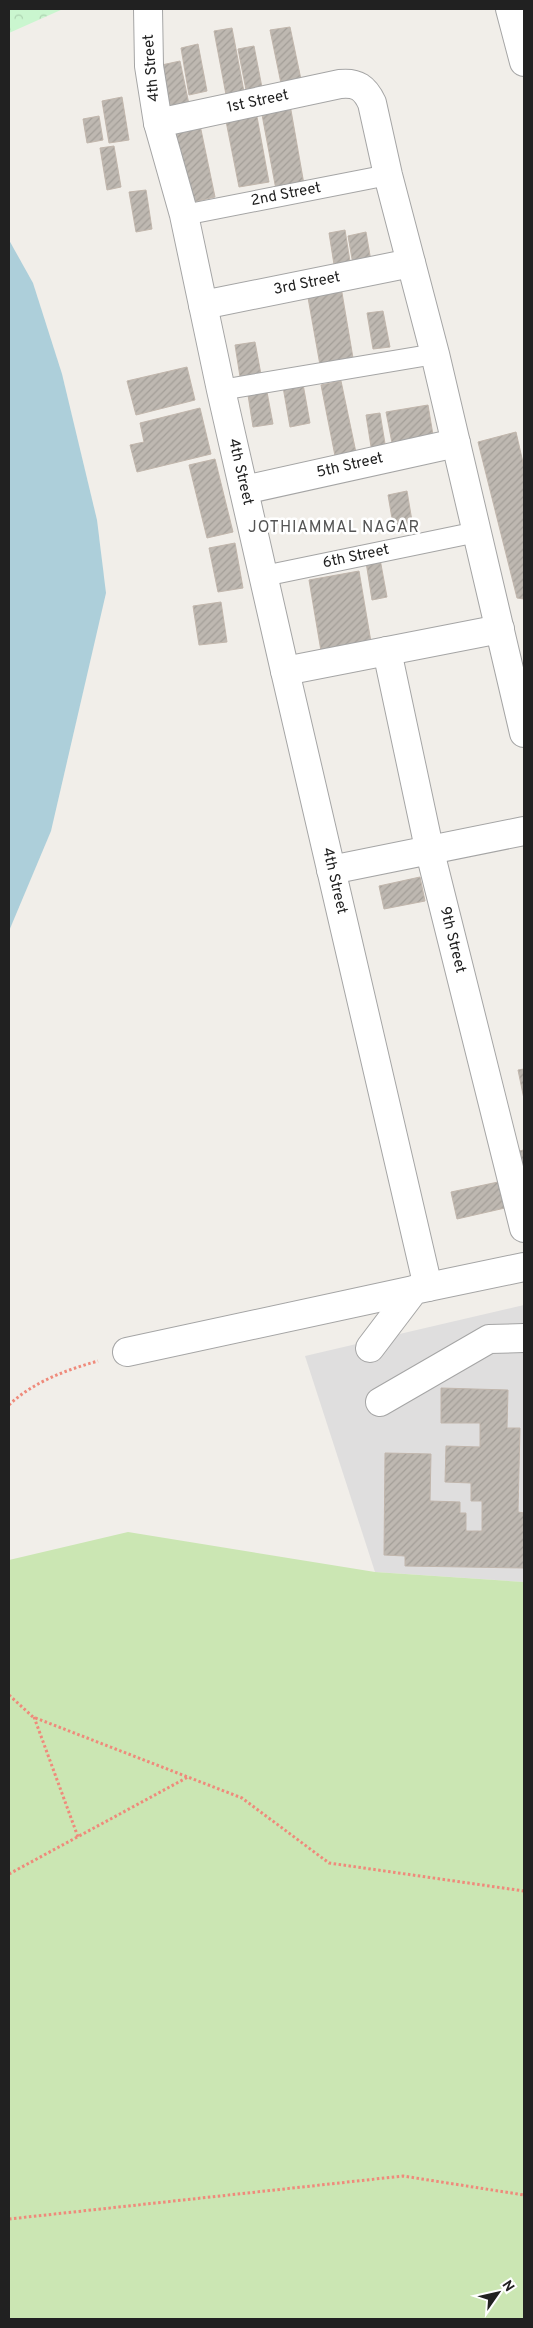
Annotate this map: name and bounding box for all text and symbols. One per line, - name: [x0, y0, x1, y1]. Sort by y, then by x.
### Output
- street label: 4th Street: [140, 33, 164, 103]
- street label: 1st Street: [225, 86, 291, 118]
- street label: 2nd Street: [249, 179, 323, 211]
- street label: 3rd Street: [272, 268, 342, 300]
- street label: 4th Street: [223, 437, 257, 507]
- street label: 5th Street: [315, 449, 385, 483]
- district label: JOTHIAMMAL NAGAR: [248, 518, 420, 538]
- street label: 6th Street: [321, 541, 391, 573]
- street label: 4th Street: [317, 846, 351, 916]
- street label: 9th Street: [435, 905, 469, 975]
- north arrow: [473, 2268, 523, 2318]
- text: N: [498, 2278, 517, 2295]

